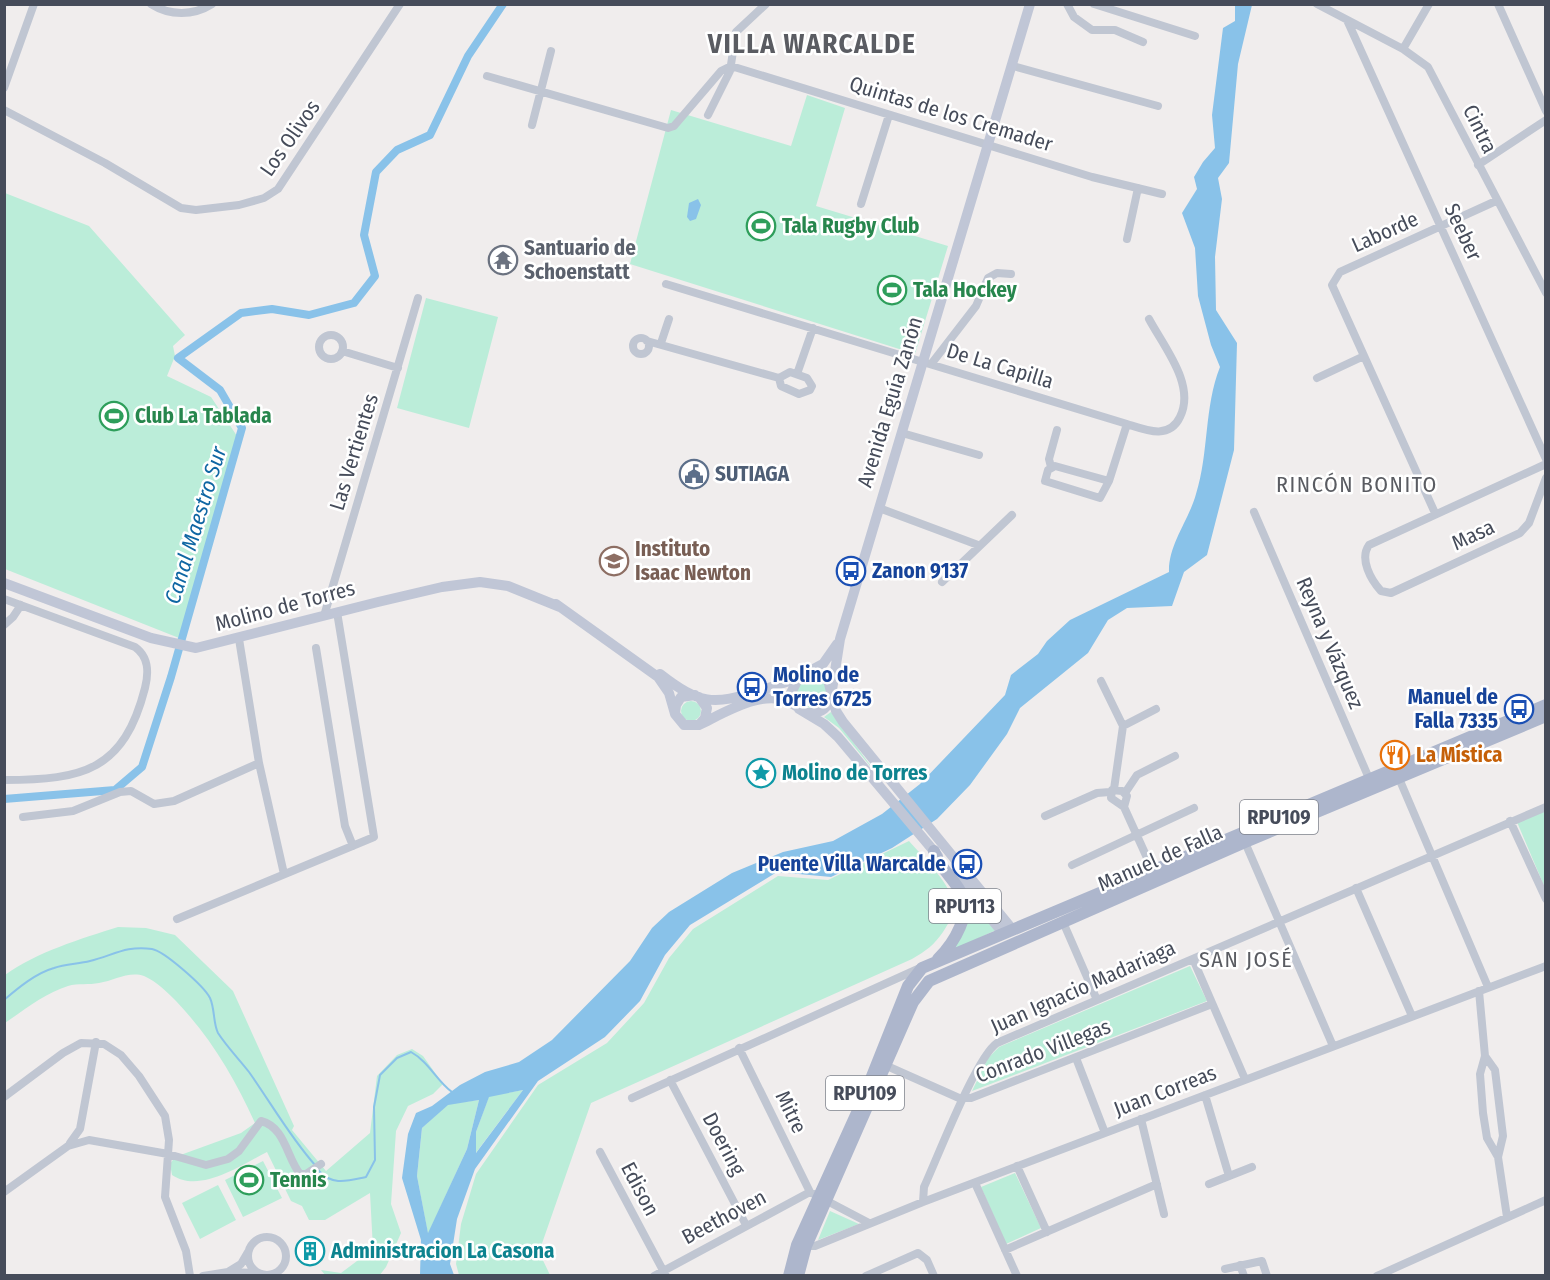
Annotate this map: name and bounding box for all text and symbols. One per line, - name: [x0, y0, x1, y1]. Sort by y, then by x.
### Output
- district label: VILLA WARCALDE: [707, 28, 916, 60]
- street label: Quintas de los Cremader: [846, 71, 1056, 157]
- street label: Los Olivos: [254, 95, 326, 181]
- street label: Cintra: [1457, 100, 1503, 158]
- street label: Seeber: [1439, 199, 1488, 265]
- street label: Laborde: [1348, 206, 1422, 258]
- sports icon: Tala Rugby Club: [745, 210, 777, 242]
- place label: Tala Rugby Club: [782, 213, 919, 239]
- place label: Santuario de Schoenstatt: [524, 235, 636, 285]
- temple icon: Santuario de Schoenstatt: [487, 244, 519, 276]
- sports icon: Tala Hockey: [876, 274, 908, 306]
- place label: Tala Hockey: [913, 277, 1018, 303]
- street label: Avenida Eguía Zanón: [852, 313, 928, 491]
- street label: De La Capilla: [943, 337, 1057, 395]
- street label: Las Vertientes: [324, 391, 384, 513]
- sports icon: Club La Tablada: [98, 400, 130, 432]
- place label: Club La Tablada: [135, 403, 272, 429]
- water label: Canal Maestro Sur: [159, 442, 233, 607]
- public building icon: SUTIAGA: [678, 458, 710, 490]
- place label: SUTIAGA: [715, 461, 790, 487]
- district label: RINCÓN BONITO: [1276, 471, 1438, 498]
- street label: Masa: [1447, 514, 1499, 556]
- place label: Instituto Isaac Newton: [635, 536, 751, 586]
- school or university icon: Instituto Isaac Newton: [598, 545, 630, 577]
- bus stop icon: Zanon 9137: [835, 555, 867, 587]
- place label: Zanon 9137: [872, 558, 968, 584]
- street label: Reyna y Vázquez: [1291, 573, 1369, 713]
- street label: Molino de Torres: [212, 575, 358, 637]
- place label: Molino de Torres 6725: [773, 662, 872, 712]
- bus stop icon: Molino de Torres 6725: [736, 671, 768, 703]
- place label: Manuel de Falla 7335: [1408, 684, 1498, 734]
- bus stop icon: Manuel de Falla 7335: [1503, 693, 1535, 725]
- restaurant icon: La Mística: [1379, 739, 1411, 771]
- place label: La Mística: [1416, 742, 1502, 768]
- place icon: Molino de Torres: [745, 757, 777, 789]
- place label: Molino de Torres: [782, 760, 928, 786]
- road number: RPU109: [1240, 800, 1318, 834]
- street label: Manuel de Falla: [1094, 819, 1226, 897]
- bus stop icon: Puente Villa Warcalde: [951, 848, 983, 880]
- place label: Puente Villa Warcalde: [758, 851, 946, 877]
- road number: RPU113: [929, 889, 1001, 923]
- street label: Juan Ignacio Madariaga: [987, 935, 1179, 1039]
- district label: SAN JOSÉ: [1199, 946, 1293, 973]
- street label: Conrado Villegas: [972, 1013, 1114, 1089]
- street label: Juan Correas: [1110, 1060, 1220, 1122]
- road number: RPU109: [826, 1076, 904, 1110]
- street label: Mitre: [770, 1086, 812, 1138]
- street label: Doering: [697, 1108, 751, 1180]
- street label: Edison: [615, 1158, 665, 1220]
- sports icon: Tennis: [233, 1164, 265, 1196]
- place label: Tennis: [270, 1167, 326, 1193]
- street label: Beethoven: [677, 1184, 771, 1250]
- building icon: Administracion La Casona: [294, 1235, 326, 1267]
- place label: Administracion La Casona: [330, 1238, 554, 1264]

